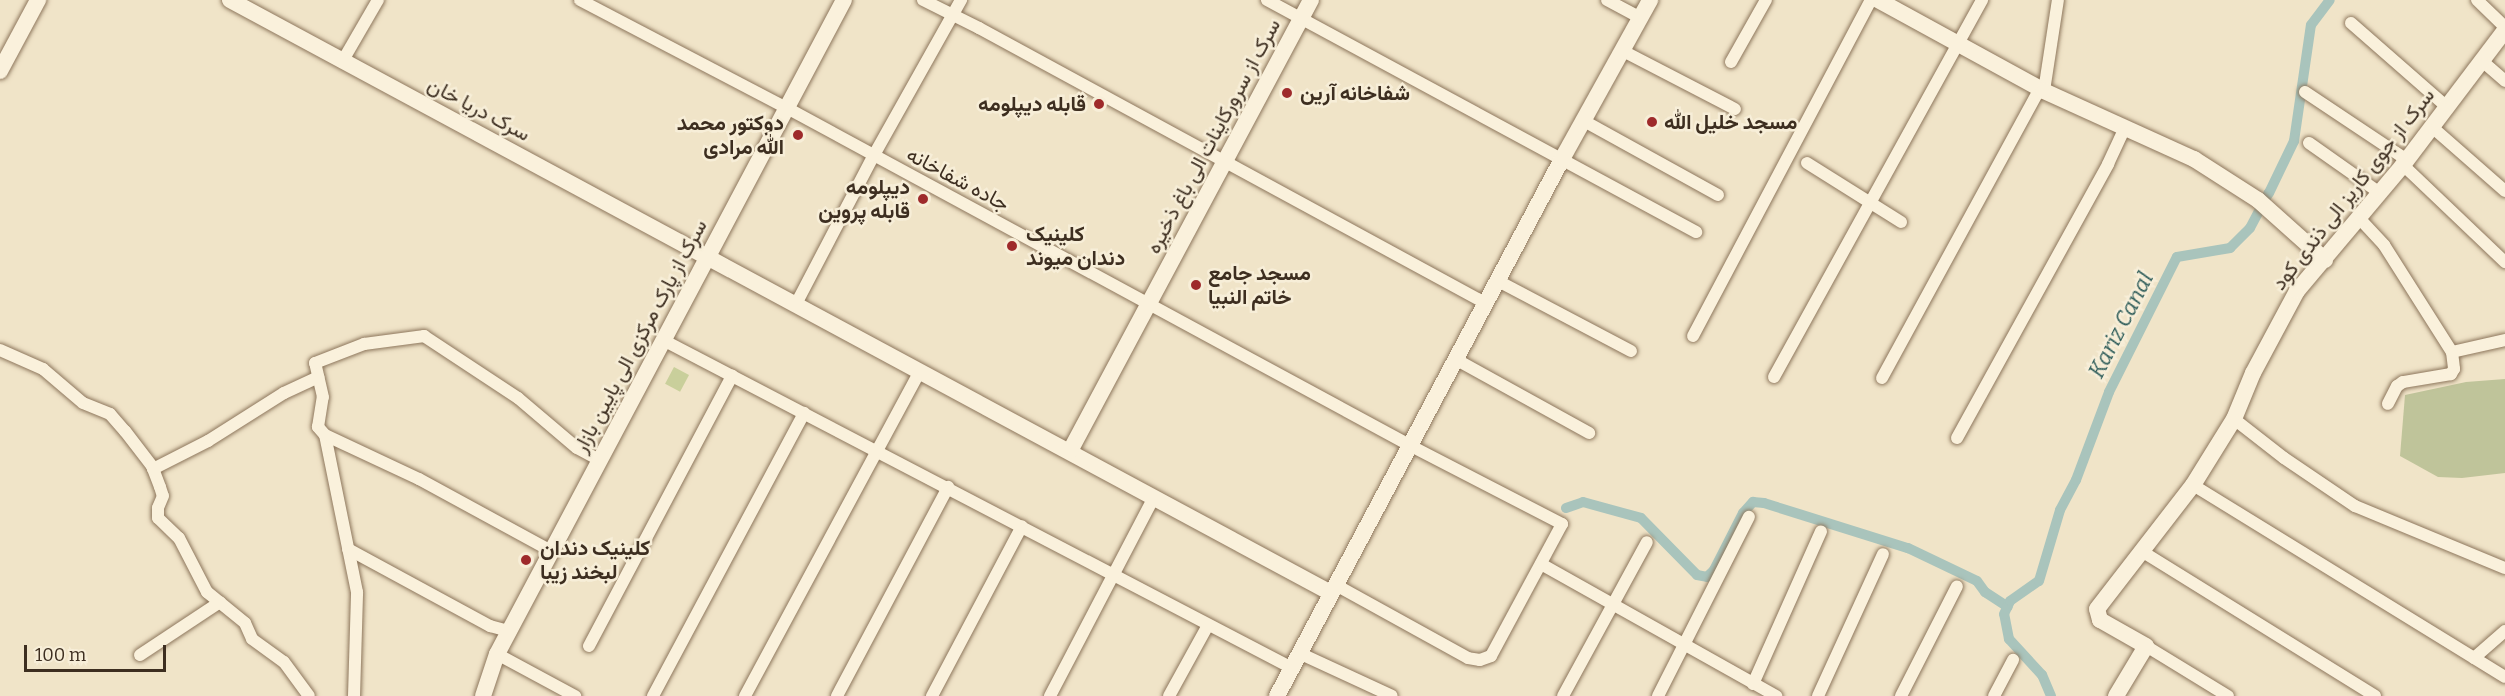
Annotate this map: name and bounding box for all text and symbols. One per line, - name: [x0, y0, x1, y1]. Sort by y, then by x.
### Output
- street label: سرک از سرورکاینات الی باغ ذخیره: [1140, 14, 1286, 258]
- street label: سرک دریا خان: [423, 71, 535, 147]
- place label: شفاخانه آرین: [1300, 80, 1410, 106]
- street label: سرک از جوی کاریز الی ذندی کود: [2266, 83, 2440, 295]
- marker: شفاخانه آرین: [1278, 84, 1296, 102]
- place label: قابله دیپلومه: [978, 91, 1086, 117]
- marker: قابله دیپلومه: [1090, 95, 1108, 113]
- place label: مسجد خلیل الله: [1664, 109, 1797, 135]
- place label: دوکتور محمد الله مرادی: [677, 110, 784, 160]
- marker: مسجد خلیل الله: [1645, 115, 1659, 129]
- marker: دوکتور محمد الله مرادی: [789, 126, 807, 144]
- street label: جاده شفاخانه: [902, 141, 1014, 217]
- place label: دیپلومه قابله پروین: [818, 174, 910, 224]
- marker: دیپلومه قابله پروین: [914, 190, 932, 208]
- street label: سرک از پارک مرکزی الی پایین بازار: [568, 215, 712, 457]
- place label: کلینیک دندان میوند: [1026, 221, 1125, 271]
- marker: کلینیک دندان میوند: [1003, 237, 1021, 255]
- place label: مسجد جامع خاتم النبیا: [1208, 260, 1311, 310]
- water label: Kariz Canal: [2083, 268, 2159, 382]
- marker: مسجد جامع خاتم النبیا: [1189, 278, 1203, 292]
- place label: کلینیک دندان لبخند زیبا: [540, 535, 650, 585]
- marker: کلینیک دندان لبخند زیبا: [517, 551, 535, 569]
- scale bar: [27, 633, 170, 671]
- text: 100 m: [35, 644, 86, 666]

